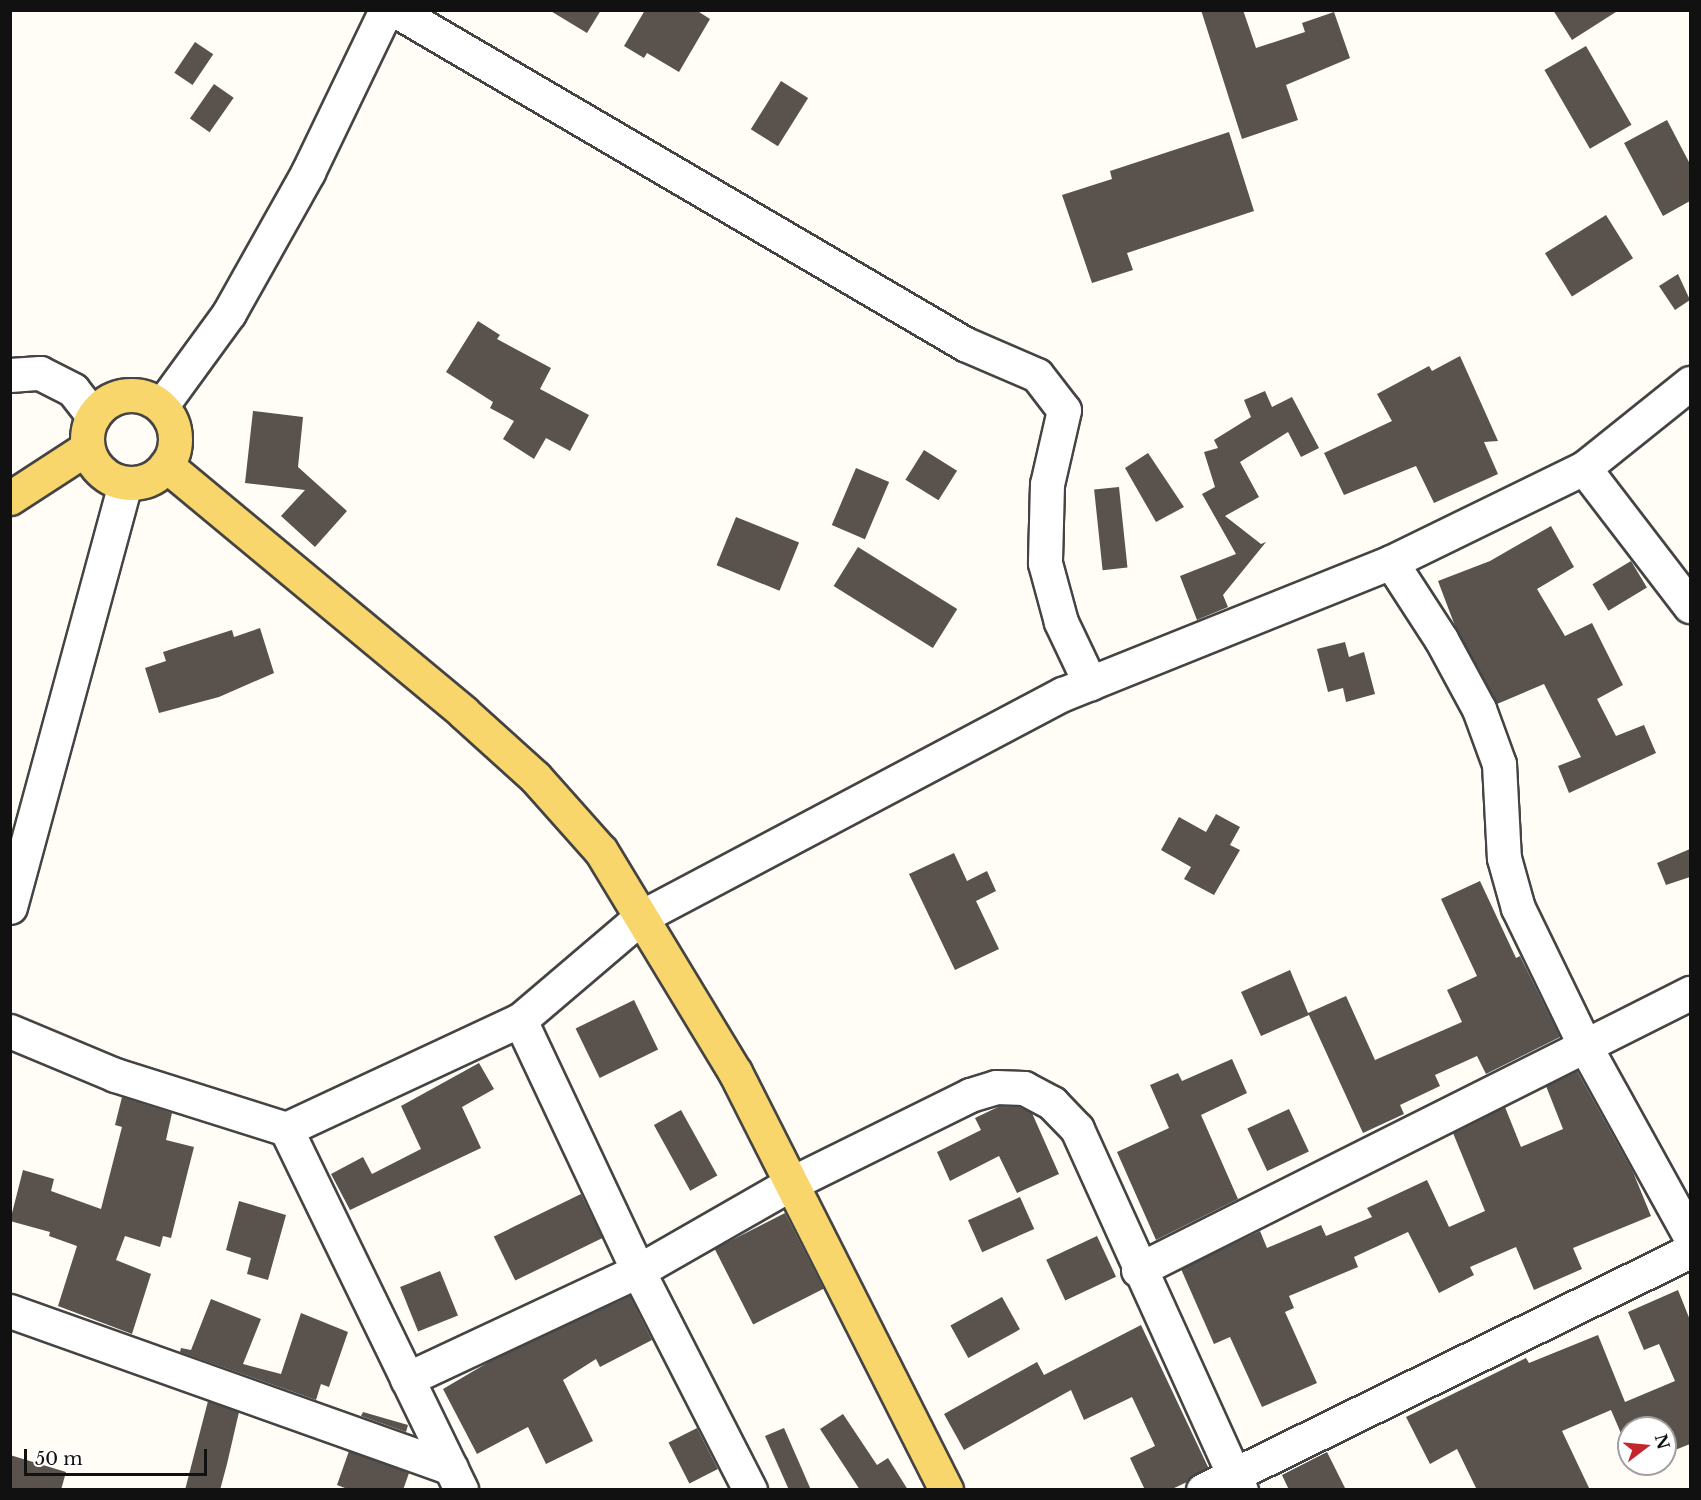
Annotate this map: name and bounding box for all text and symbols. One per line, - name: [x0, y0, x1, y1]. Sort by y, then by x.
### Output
- north arrow: [1617, 1416, 1677, 1476]
- text: N: [1651, 1432, 1674, 1452]
- scale bar: [27, 1437, 210, 1475]
- text: 50 m: [35, 1448, 83, 1470]

